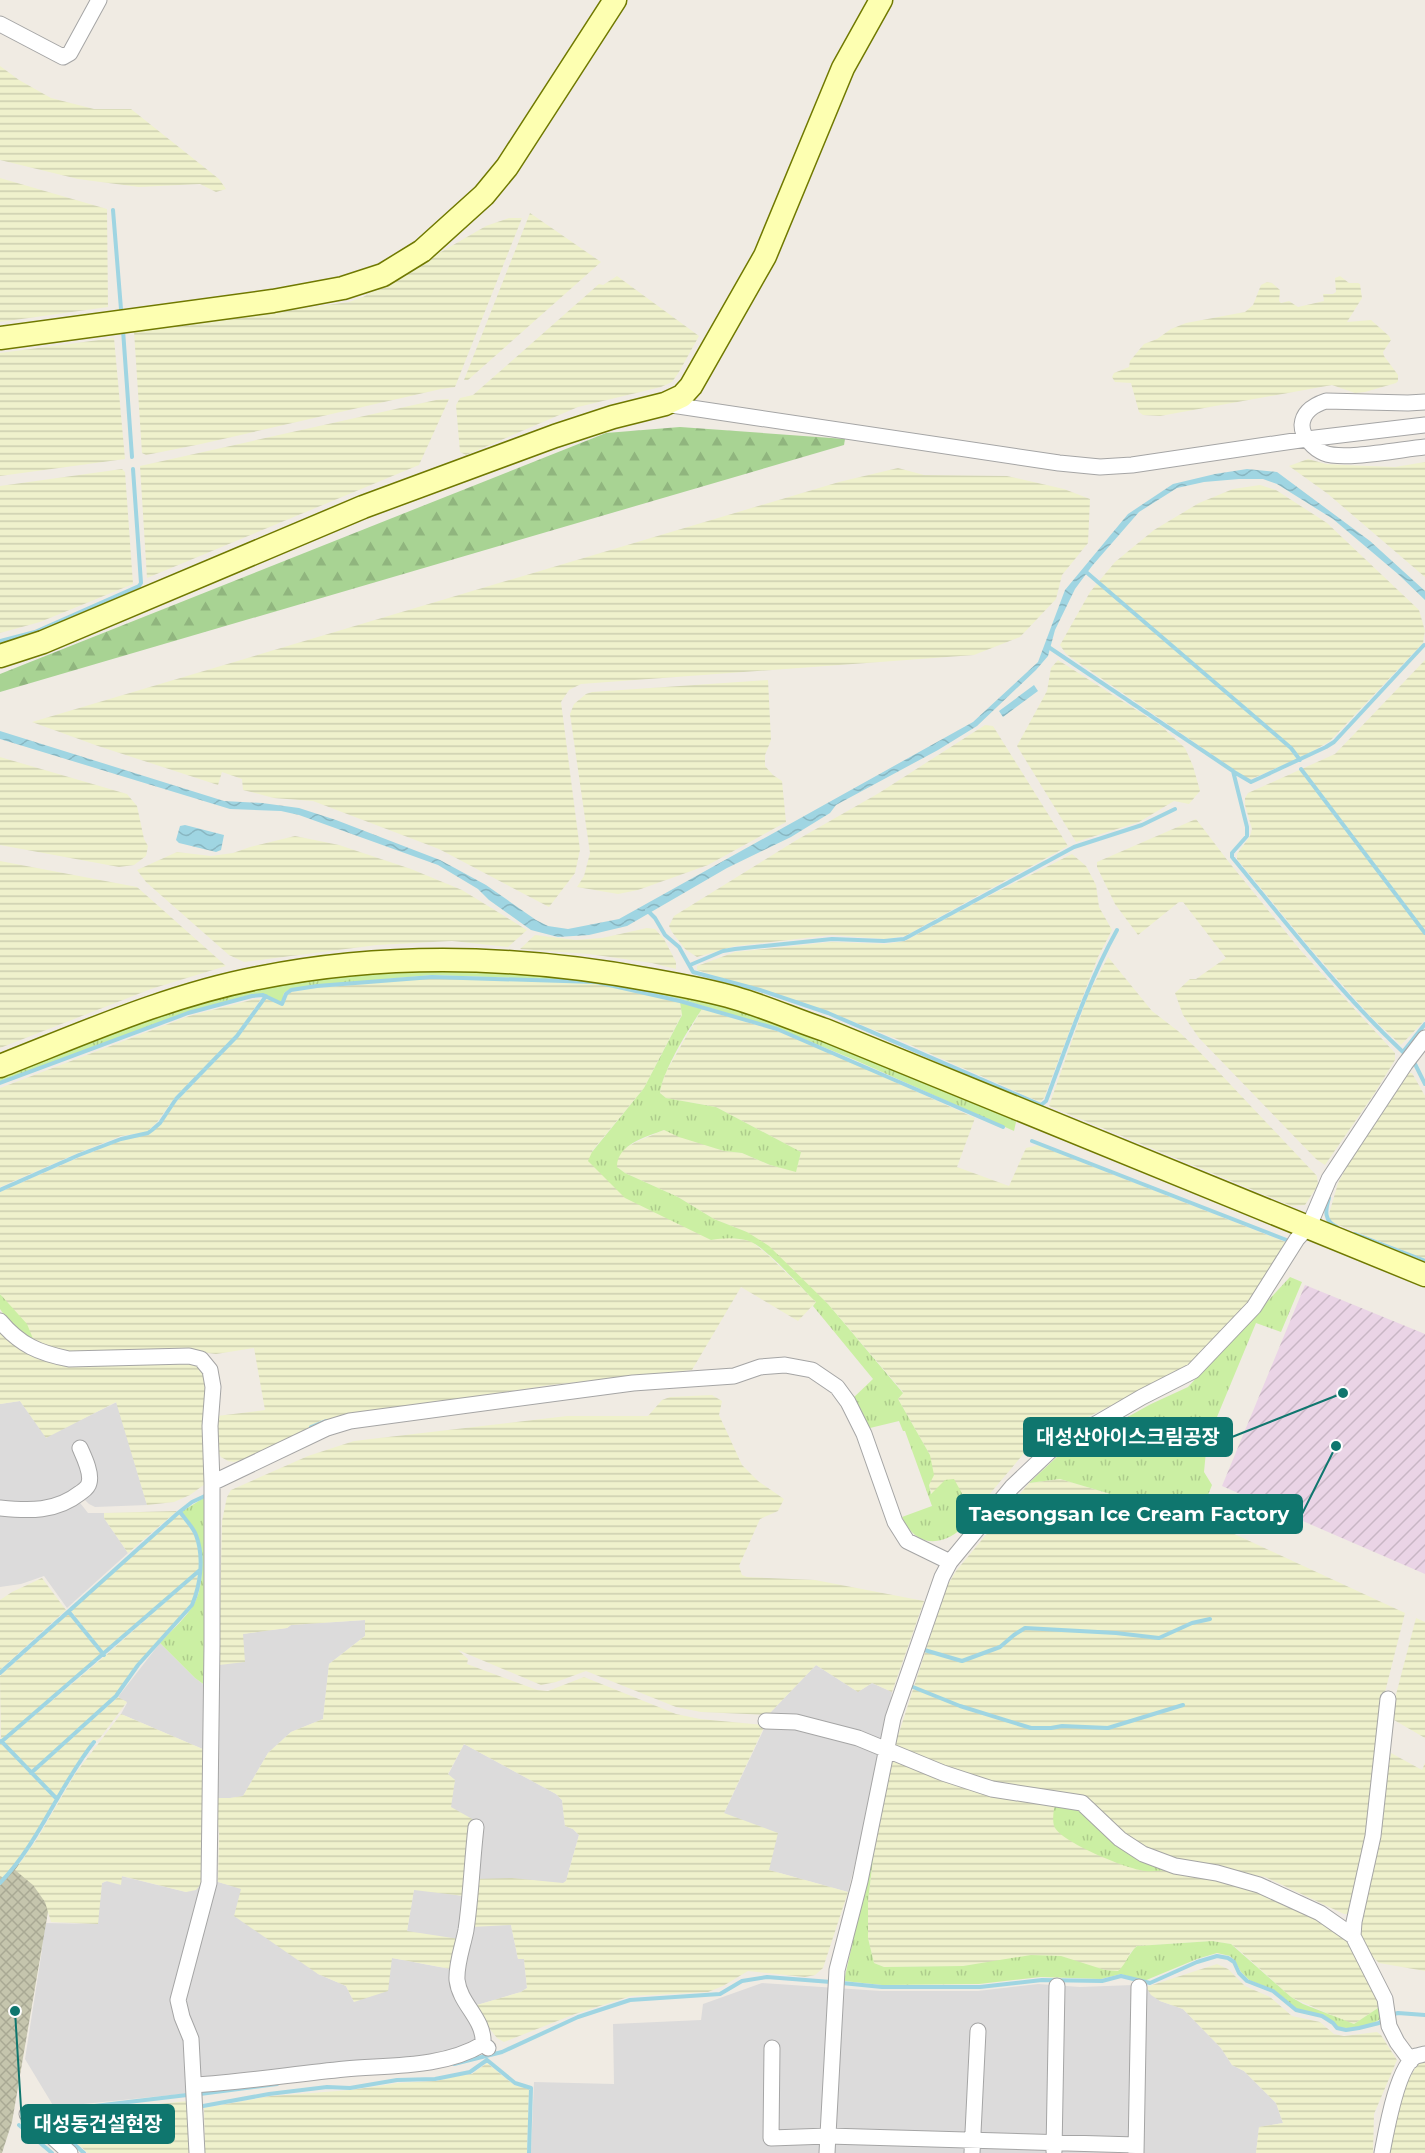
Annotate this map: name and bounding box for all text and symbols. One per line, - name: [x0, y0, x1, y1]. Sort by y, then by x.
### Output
- callout: 대성산아이스크림공장: [1024, 1418, 1232, 1456]
- text: 대성산아이스크림공장: [1036, 1425, 1220, 1449]
- callout: Taesongsan Ice Cream Factory: [957, 1495, 1302, 1533]
- text: Taesongsan Ice Cream Factory: [969, 1502, 1290, 1526]
- callout: 대성동건설현장: [22, 2105, 174, 2143]
- text: 대성동건설현장: [34, 2112, 162, 2136]

